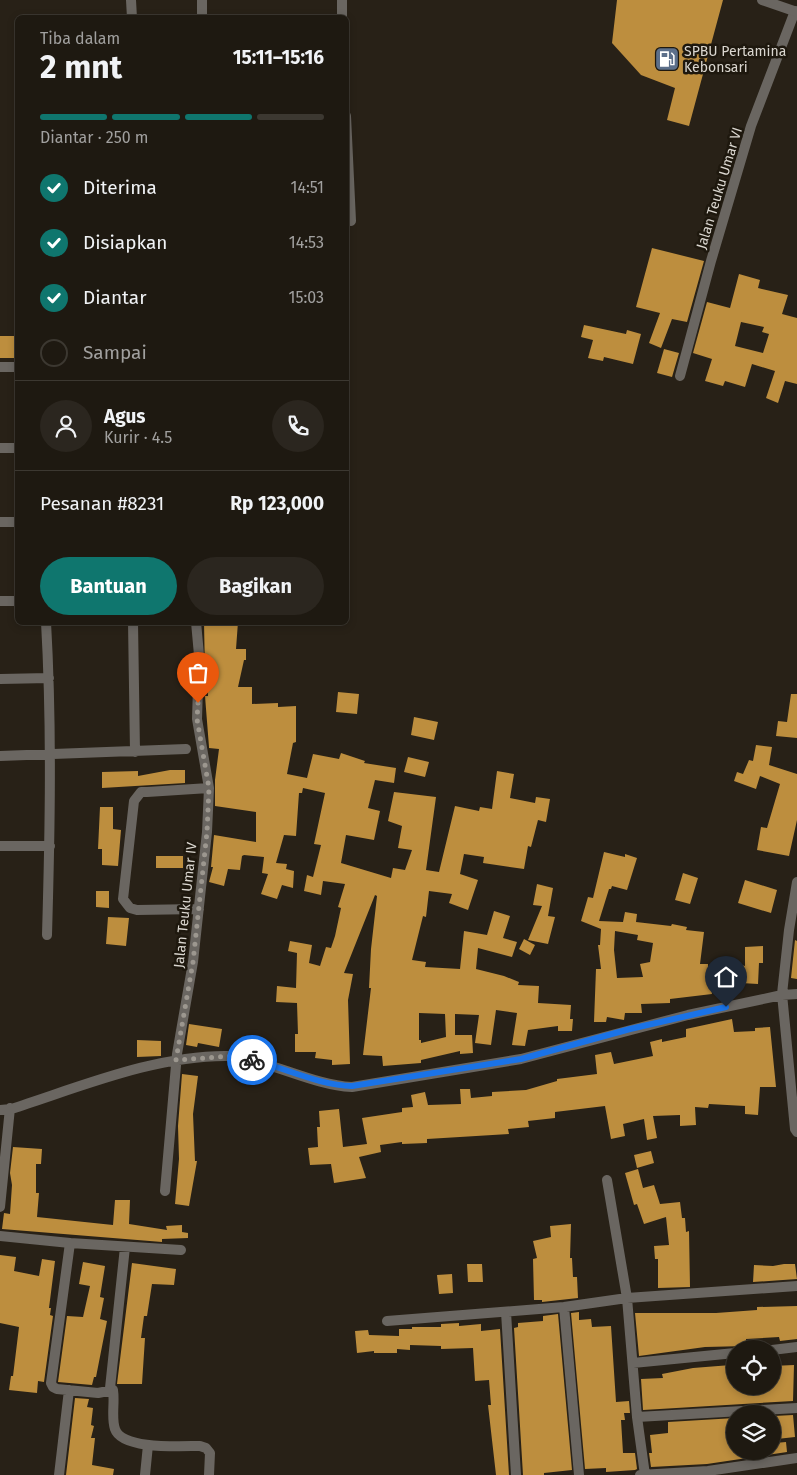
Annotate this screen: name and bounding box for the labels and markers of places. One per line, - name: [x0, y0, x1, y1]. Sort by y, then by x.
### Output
- place label: SPBU Pertamina Kebonsari: [684, 43, 786, 76]
- fuel station icon: SPBU Pertamina Kebonsari: [654, 46, 680, 72]
- pin: [177, 652, 219, 703]
- pin: [705, 956, 747, 1007]

